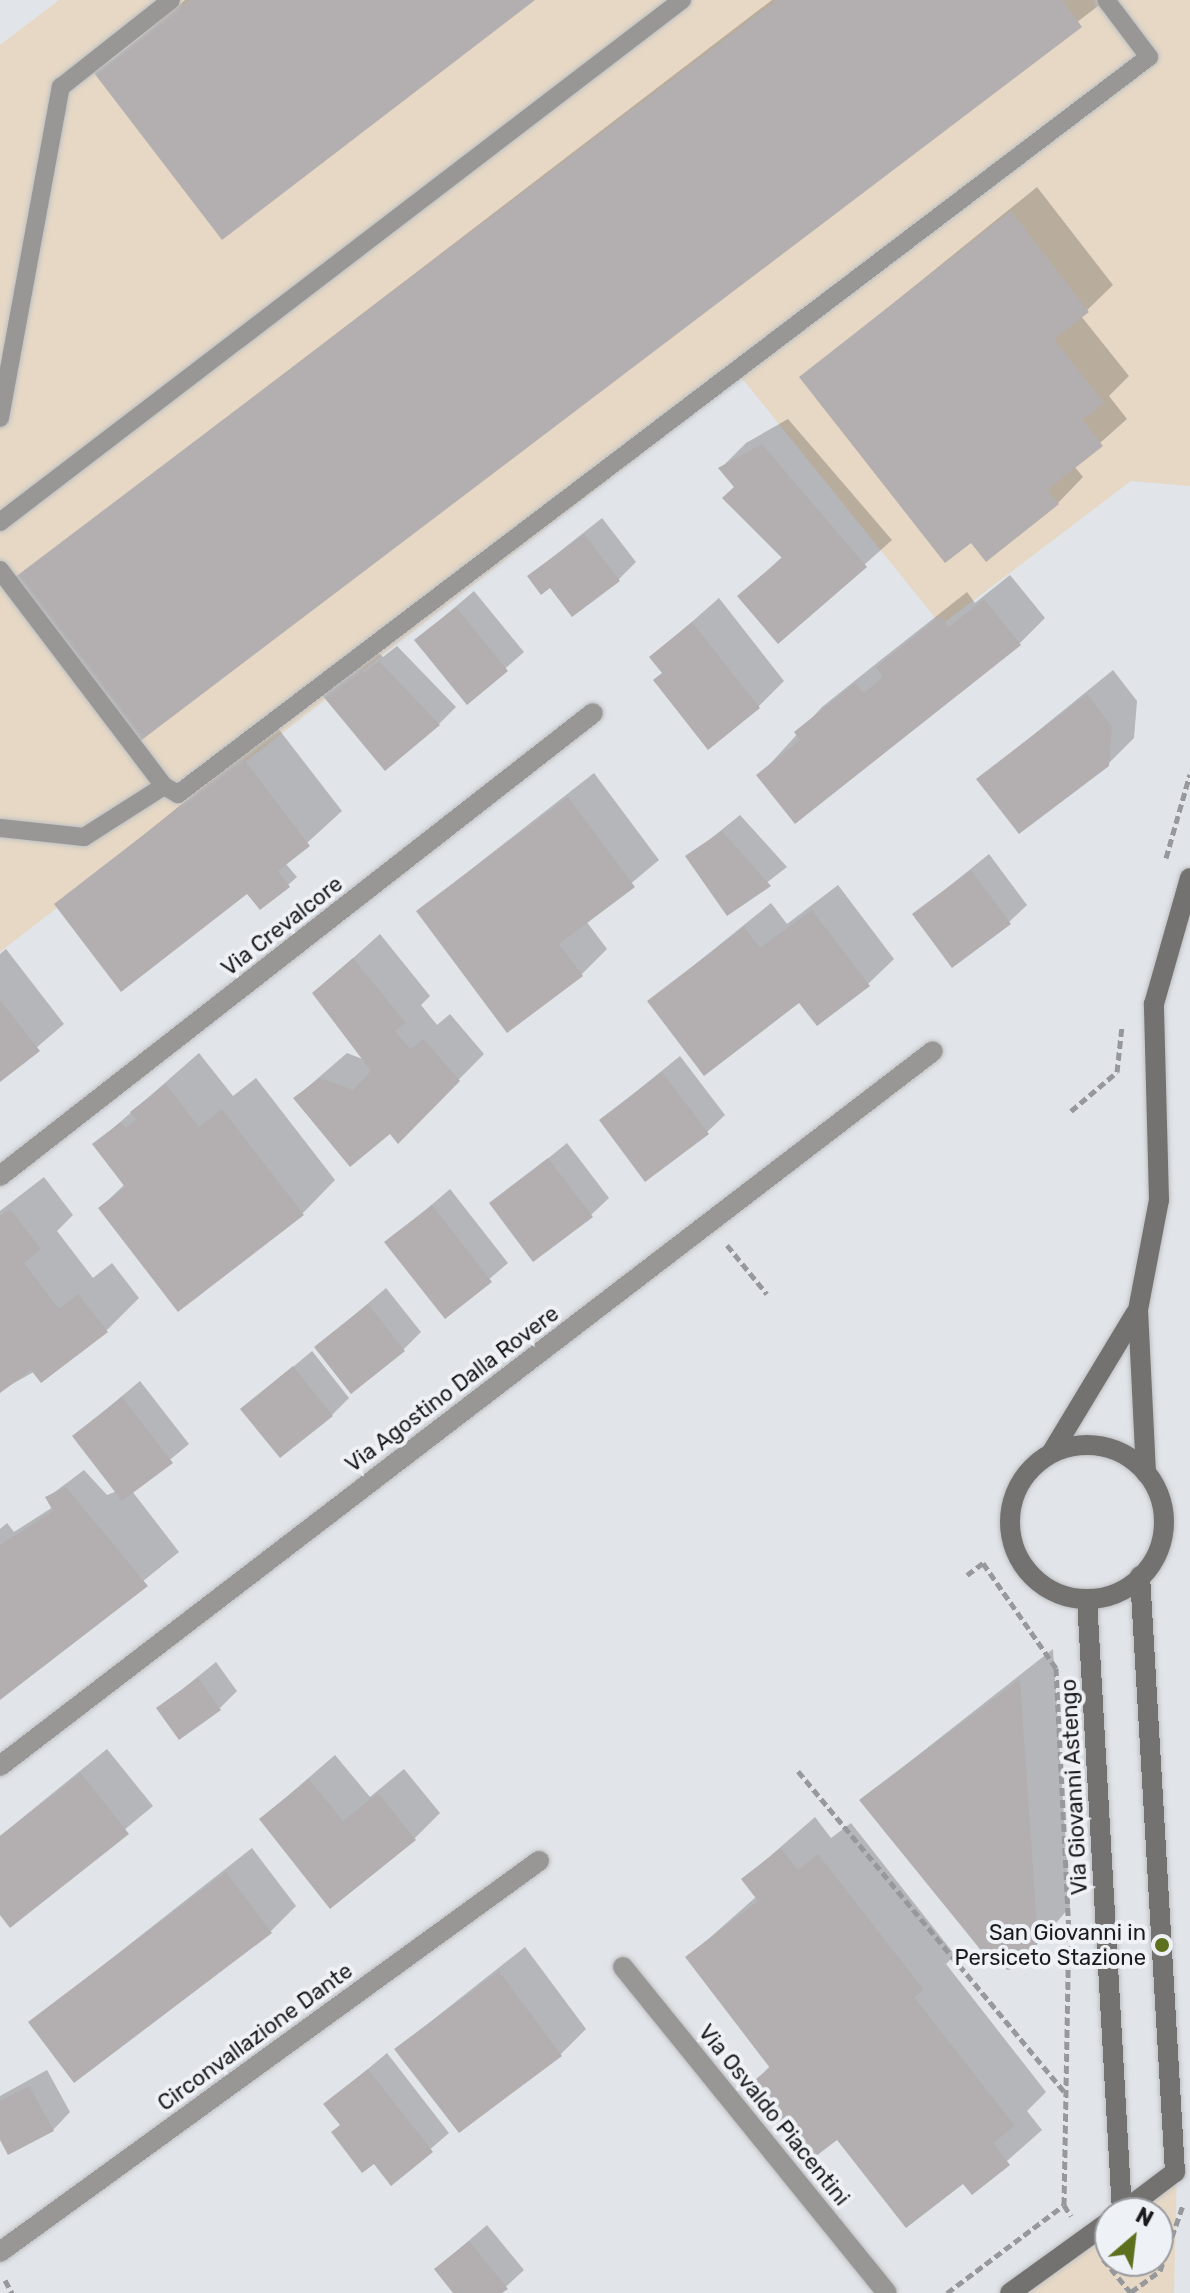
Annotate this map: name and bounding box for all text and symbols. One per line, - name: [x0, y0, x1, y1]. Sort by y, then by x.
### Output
- street label: Via Crevalcore: [216, 871, 348, 981]
- street label: Via Agostino Dalla Rovere: [340, 1300, 564, 1478]
- street label: Via Giovanni Astengo: [1055, 1678, 1093, 1896]
- place label: San Giovanni in Persiceto Stazione: [955, 1919, 1146, 1970]
- marker: San Giovanni in Persiceto Stazione: [1153, 1936, 1171, 1954]
- street label: Circonvallazione Dante: [152, 1957, 358, 2117]
- street label: Via Osvaldo Piacentini: [693, 2019, 855, 2211]
- north arrow: [1094, 2197, 1174, 2277]
- text: N: [1131, 2201, 1158, 2233]

